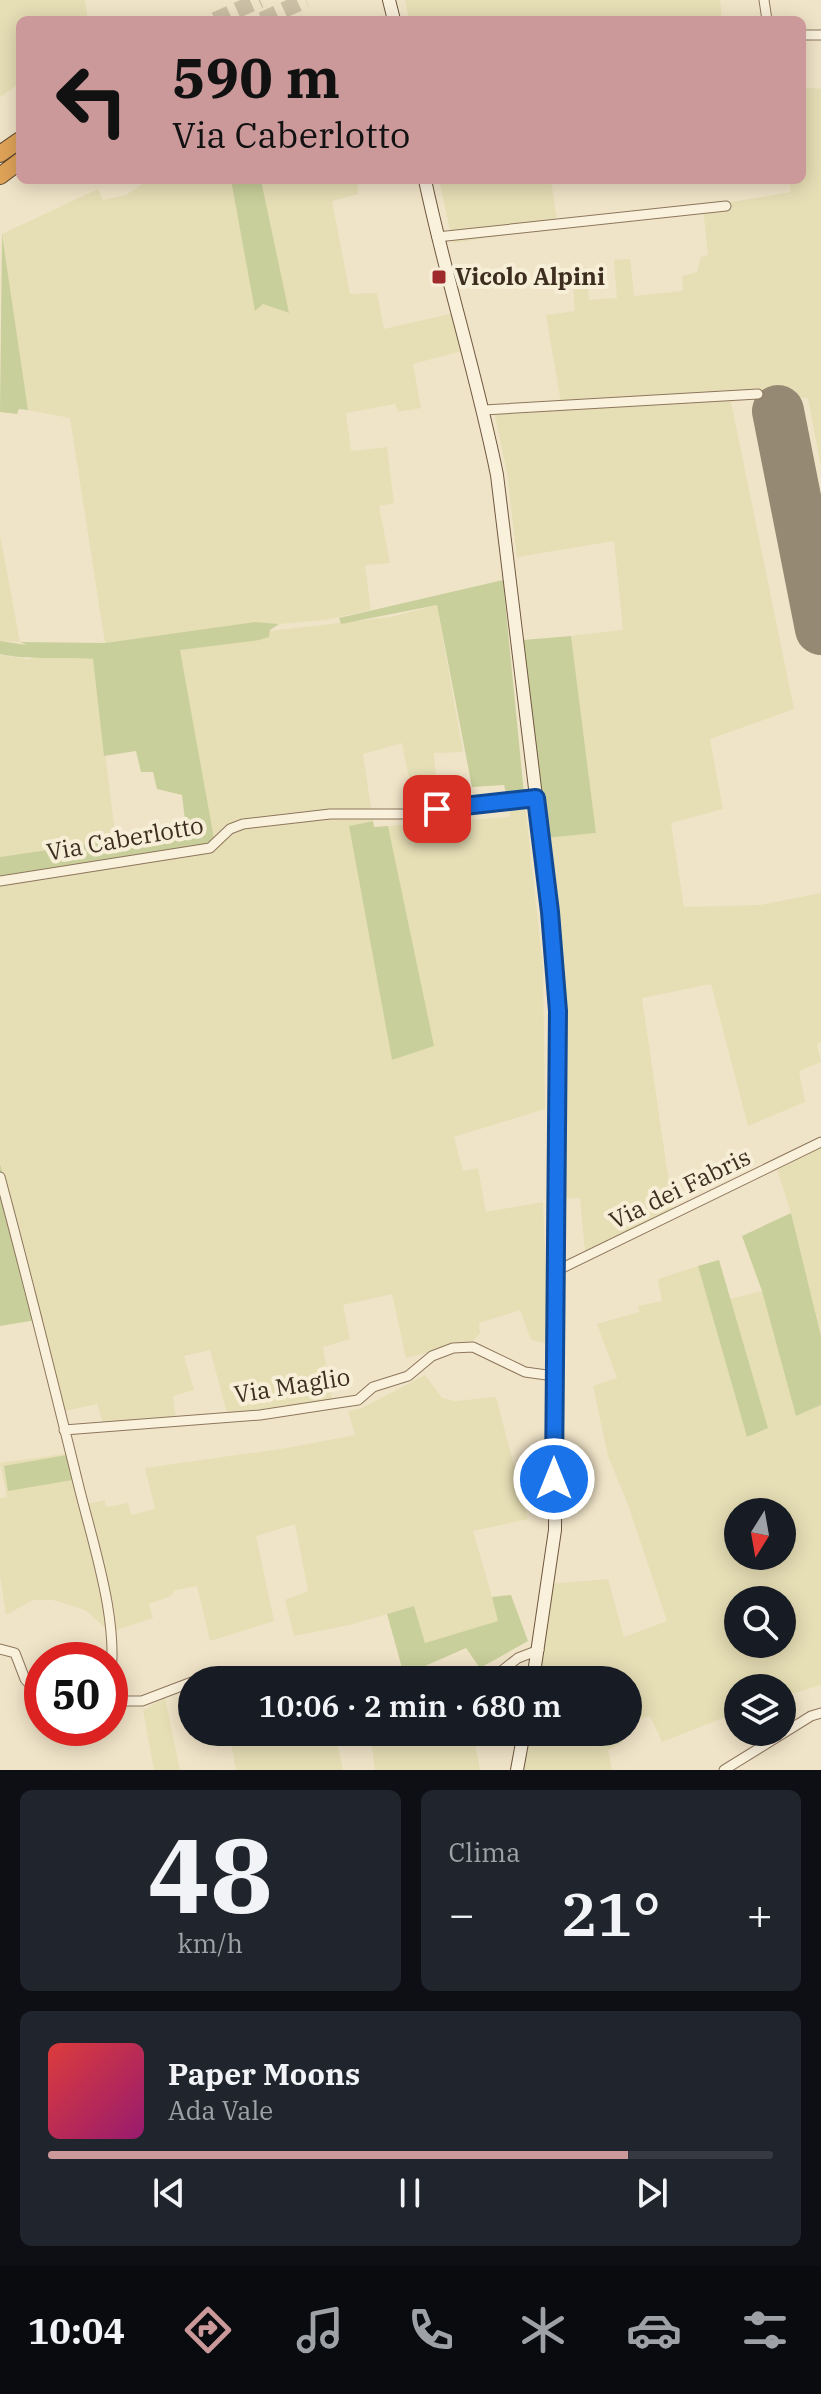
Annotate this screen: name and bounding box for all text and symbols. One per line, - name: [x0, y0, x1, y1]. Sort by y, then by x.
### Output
- text: 590 m: [172, 41, 340, 113]
- icon: left: [40, 48, 144, 152]
- text: Via Caberlotto: [172, 111, 410, 158]
- place label: Vicolo Alpini: [455, 260, 605, 292]
- marker: Vicolo Alpini: [430, 268, 448, 286]
- pin: [403, 775, 471, 843]
- icon: arrive: [415, 787, 459, 831]
- street label: Via Caberlotto: [44, 808, 206, 868]
- street label: Via dei Fabris: [604, 1140, 756, 1236]
- street label: Via Maglio: [232, 1360, 352, 1410]
- position arrow: [512, 1437, 596, 1521]
- north arrow: [724, 1498, 796, 1570]
- map controls: [724, 1498, 796, 1746]
- button: search: [724, 1586, 796, 1658]
- speed limit sign: 50: [24, 1642, 128, 1746]
- button: layers: [724, 1674, 796, 1746]
- text: 10:06 · 2 min · 680 m: [259, 1686, 561, 1725]
- text: 48: [148, 1806, 273, 1942]
- text: Clima: [449, 1835, 520, 1869]
- text: 21°: [561, 1874, 661, 1953]
- text: −: [449, 1885, 475, 1942]
- text: +: [747, 1885, 773, 1942]
- text: km/h: [177, 1926, 243, 1960]
- text: Paper Moons: [168, 2054, 360, 2093]
- text: Ada Vale: [168, 2093, 273, 2127]
- icon: previous: [147, 2171, 191, 2215]
- icon: pause: [388, 2171, 432, 2215]
- icon: next: [630, 2171, 674, 2215]
- icon: directions: [180, 2302, 236, 2358]
- icon: music: [292, 2302, 348, 2358]
- icon: phone: [403, 2302, 459, 2358]
- icon: climate: [515, 2302, 571, 2358]
- icon: car: [626, 2302, 682, 2358]
- icon: filters: [737, 2302, 793, 2358]
- text: 10:04: [28, 2307, 125, 2354]

